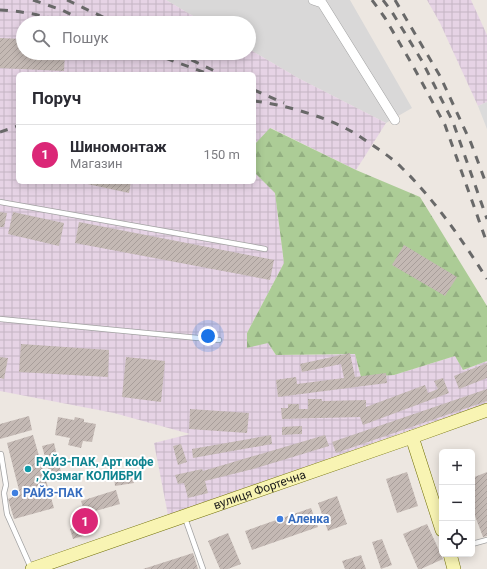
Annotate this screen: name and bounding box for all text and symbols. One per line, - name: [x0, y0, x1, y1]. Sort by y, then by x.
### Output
- search box: [16, 16, 256, 60]
- icon: search: [30, 27, 52, 49]
- text: Пошук: [62, 29, 109, 47]
- text: Поруч: [32, 88, 81, 108]
- text: Шиномонтаж: [70, 138, 167, 156]
- text: 1: [41, 147, 49, 162]
- text: 150 m: [203, 147, 240, 162]
- text: Магазин: [70, 156, 123, 171]
- your location: [198, 326, 218, 346]
- map controls: [439, 449, 475, 557]
- button: +: [439, 449, 475, 485]
- place label: РАЙЗ-ПАК, Арт кофе , Хозмаг КОЛИБРИ: [36, 454, 154, 483]
- marker: РАЙЗ-ПАК, Арт кофе , Хозмаг КОЛИБРИ: [23, 464, 33, 474]
- street label: вулиця Фортечна: [212, 467, 308, 512]
- place label: РАЙЗ-ПАК: [23, 485, 83, 500]
- button: −: [439, 485, 475, 521]
- marker: РАЙЗ-ПАК: [10, 488, 20, 498]
- pin: 1: [72, 506, 98, 536]
- place label: Аленка: [288, 512, 330, 526]
- marker: Аленка: [275, 514, 285, 524]
- button: locate: [439, 521, 475, 557]

